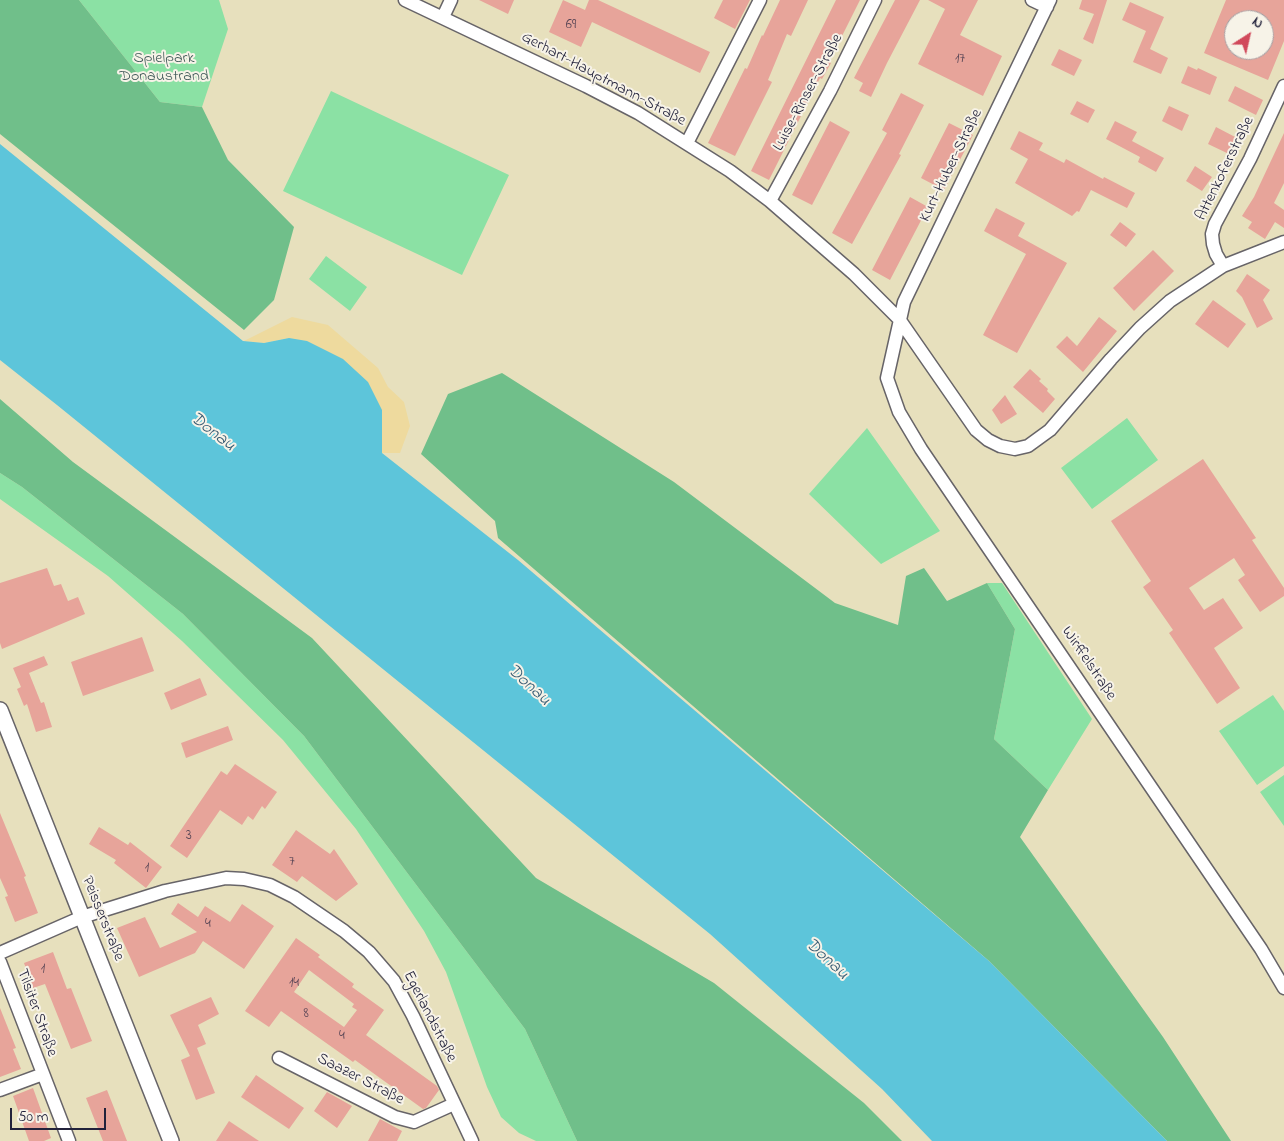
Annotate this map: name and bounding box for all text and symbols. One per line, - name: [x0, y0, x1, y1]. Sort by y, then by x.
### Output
- north arrow: [1224, 10, 1274, 60]
- text: N: [1247, 12, 1267, 34]
- house number: 69: [566, 18, 576, 34]
- street label: Gerhart-Hauptmann-Straße: [517, 28, 689, 132]
- street label: Luise-Rinser-Straße: [770, 31, 848, 155]
- park label: Spielpark Donaustrand: [119, 49, 209, 87]
- house number: 17: [955, 52, 965, 68]
- street label: Kurt-Huber-Straße: [916, 107, 988, 225]
- street label: Attenkoferstraße: [1193, 114, 1259, 224]
- water label: Donau: [185, 409, 239, 457]
- street label: Wirffelstraße: [1056, 623, 1120, 705]
- water label: Donau: [502, 661, 554, 711]
- house number: 3: [186, 829, 192, 845]
- house number: 7: [289, 855, 295, 871]
- house number: 1: [145, 861, 149, 877]
- street label: Peisserstraße: [76, 874, 128, 964]
- house number: 4: [205, 917, 211, 933]
- water label: Donau: [800, 935, 852, 985]
- house number: 1: [41, 962, 45, 978]
- street label: Tilsiter Straße: [11, 966, 61, 1060]
- street label: Egerlandstraße: [398, 968, 460, 1066]
- house number: 14: [289, 976, 299, 992]
- house number: 8: [303, 1007, 309, 1023]
- house number: 4: [339, 1029, 345, 1045]
- street label: Saazer Straße: [313, 1050, 407, 1110]
- scale bar: [12, 1098, 109, 1130]
- text: 50 m: [18, 1106, 48, 1128]

